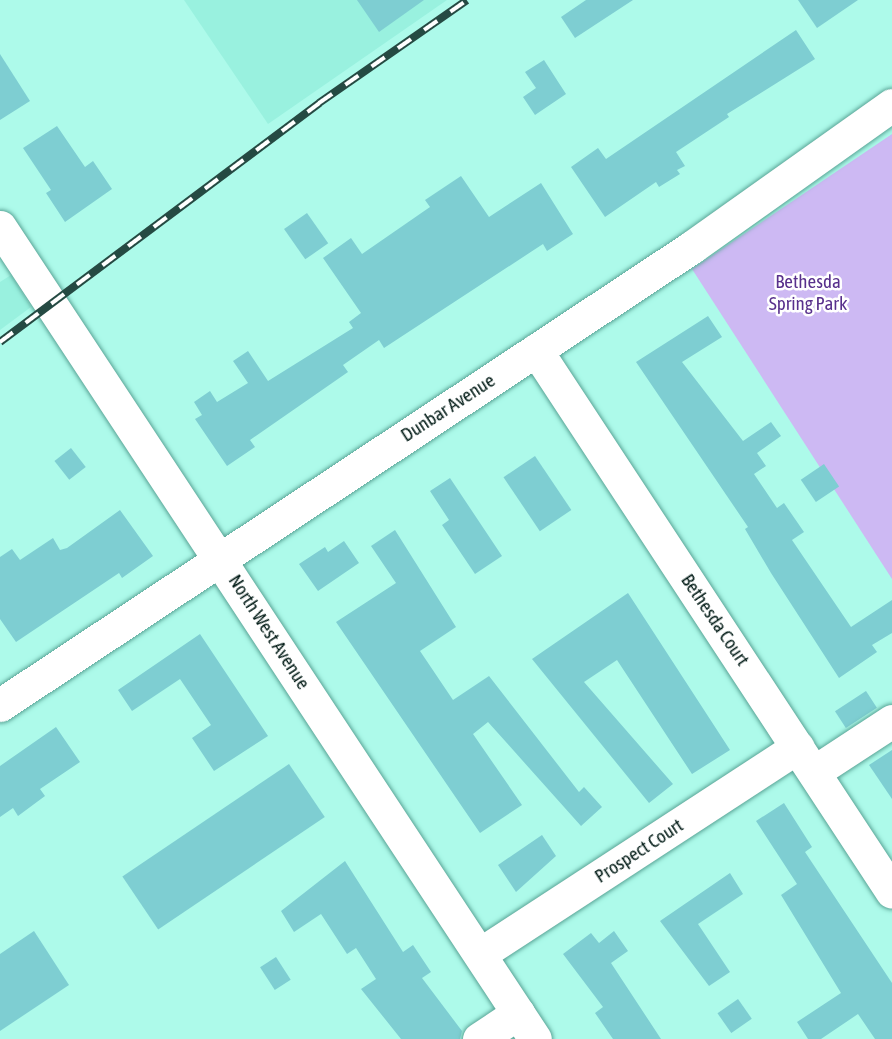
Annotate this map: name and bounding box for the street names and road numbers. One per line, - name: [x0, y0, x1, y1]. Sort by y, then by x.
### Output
- street label: Dunbar Avenue: [397, 369, 499, 447]
- street label: North West Avenue: [223, 570, 315, 694]
- street label: Bethesda Court: [676, 570, 754, 670]
- street label: Prospect Court: [591, 814, 687, 888]

